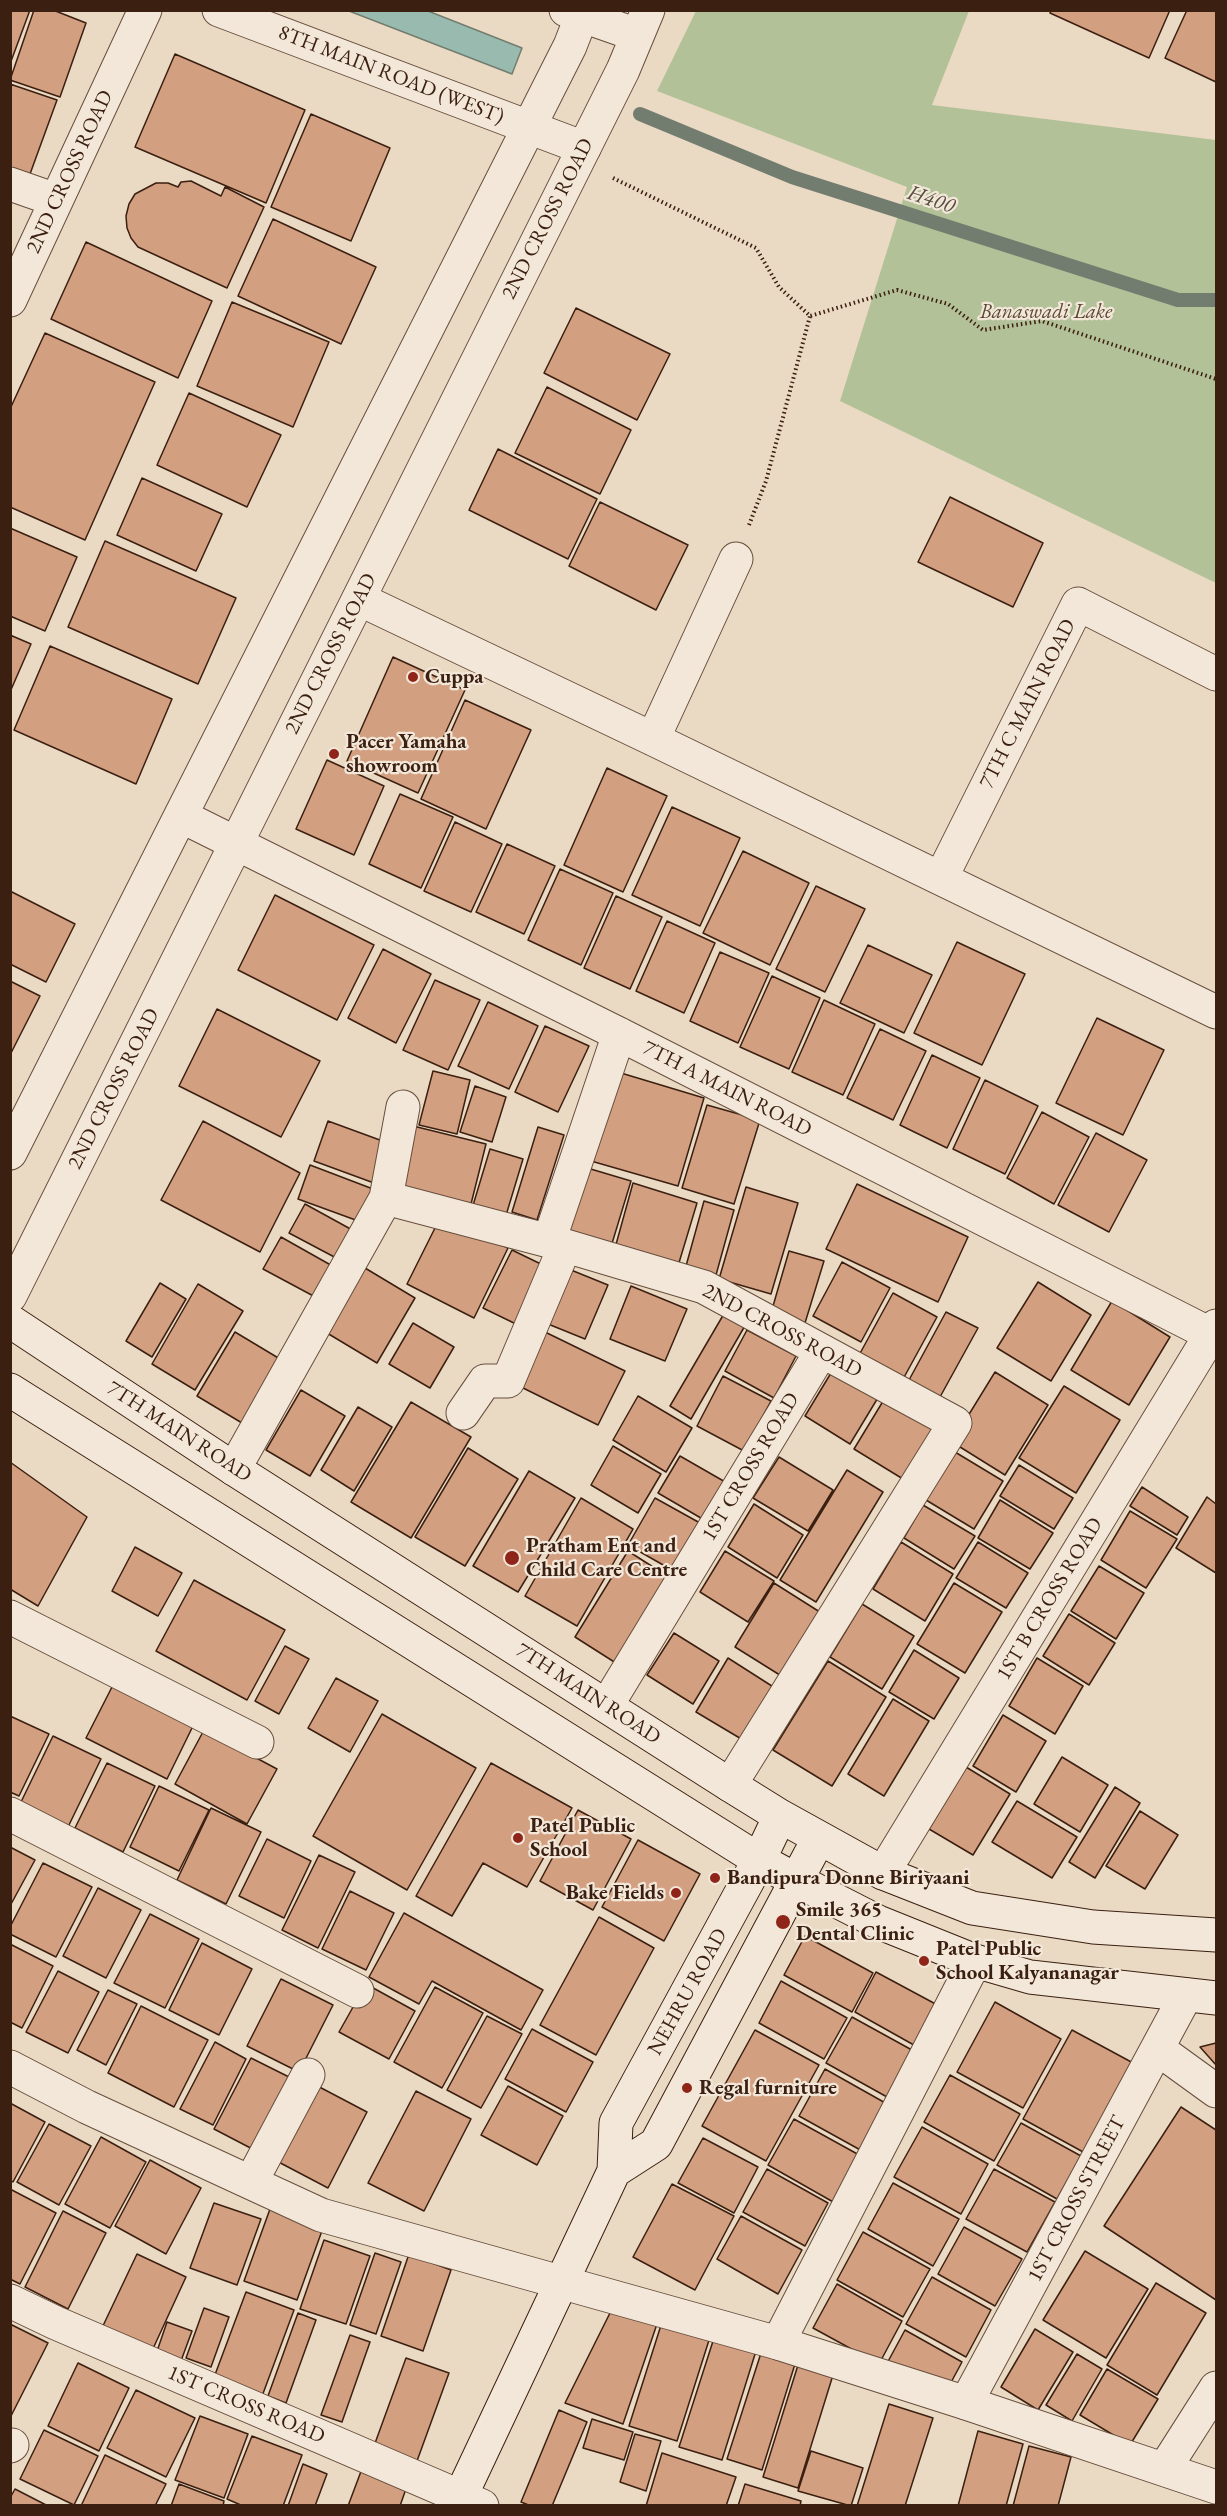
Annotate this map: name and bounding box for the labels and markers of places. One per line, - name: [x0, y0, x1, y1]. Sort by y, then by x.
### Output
- place label: Cuppa: [425, 664, 483, 690]
- marker: Cuppa: [406, 670, 420, 684]
- place label: Pacer Yamaha showroom: [346, 729, 467, 779]
- marker: Pacer Yamaha showroom: [327, 747, 341, 761]
- place label: Pratham Ent and Child Care Centre: [526, 1533, 687, 1583]
- marker: Pratham Ent and Child Care Centre: [503, 1549, 521, 1567]
- place label: Patel Public School: [530, 1813, 635, 1863]
- marker: Patel Public School: [511, 1831, 525, 1845]
- place label: Bandipura Donne Biriyaani: [727, 1865, 970, 1891]
- marker: Bandipura Donne Biriyaani: [708, 1871, 722, 1885]
- place label: Bake Fields: [566, 1880, 664, 1906]
- marker: Bake Fields: [669, 1886, 683, 1900]
- place label: Smile 365 Dental Clinic: [796, 1897, 914, 1947]
- marker: Smile 365 Dental Clinic: [774, 1913, 792, 1931]
- place label: Patel Public School Kalyananagar: [936, 1936, 1119, 1986]
- marker: Patel Public School Kalyananagar: [917, 1954, 931, 1968]
- place label: Regal furniture: [699, 2075, 837, 2101]
- marker: Regal furniture: [680, 2081, 694, 2095]

